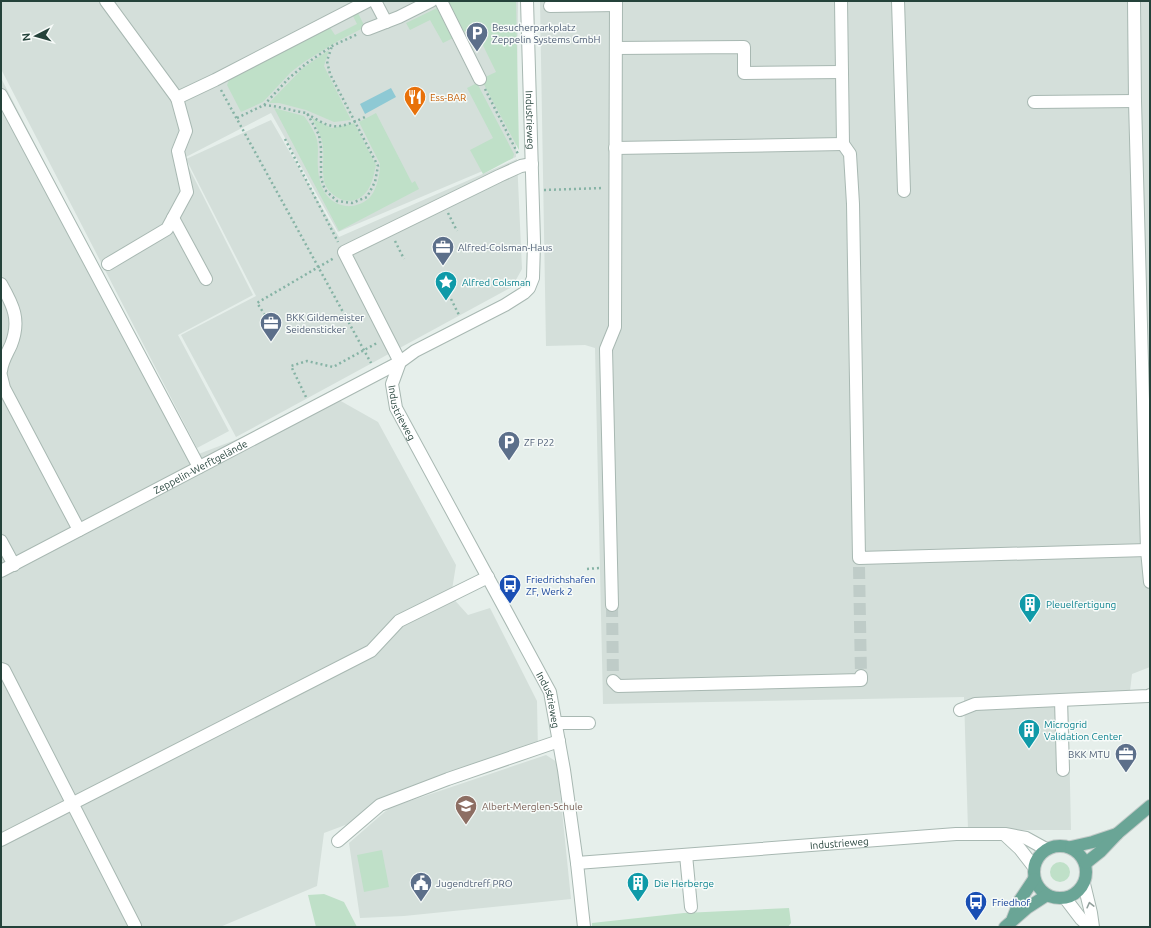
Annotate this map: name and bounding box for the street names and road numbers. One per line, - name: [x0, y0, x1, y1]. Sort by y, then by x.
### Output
- street label: Industrieweg: [524, 90, 537, 150]
- street label: Industrieweg: [387, 384, 418, 442]
- street label: Zeppelin-Werftgelände: [151, 437, 249, 496]
- street label: Industrieweg: [534, 670, 562, 729]
- street label: Industrieweg: [809, 835, 869, 851]

